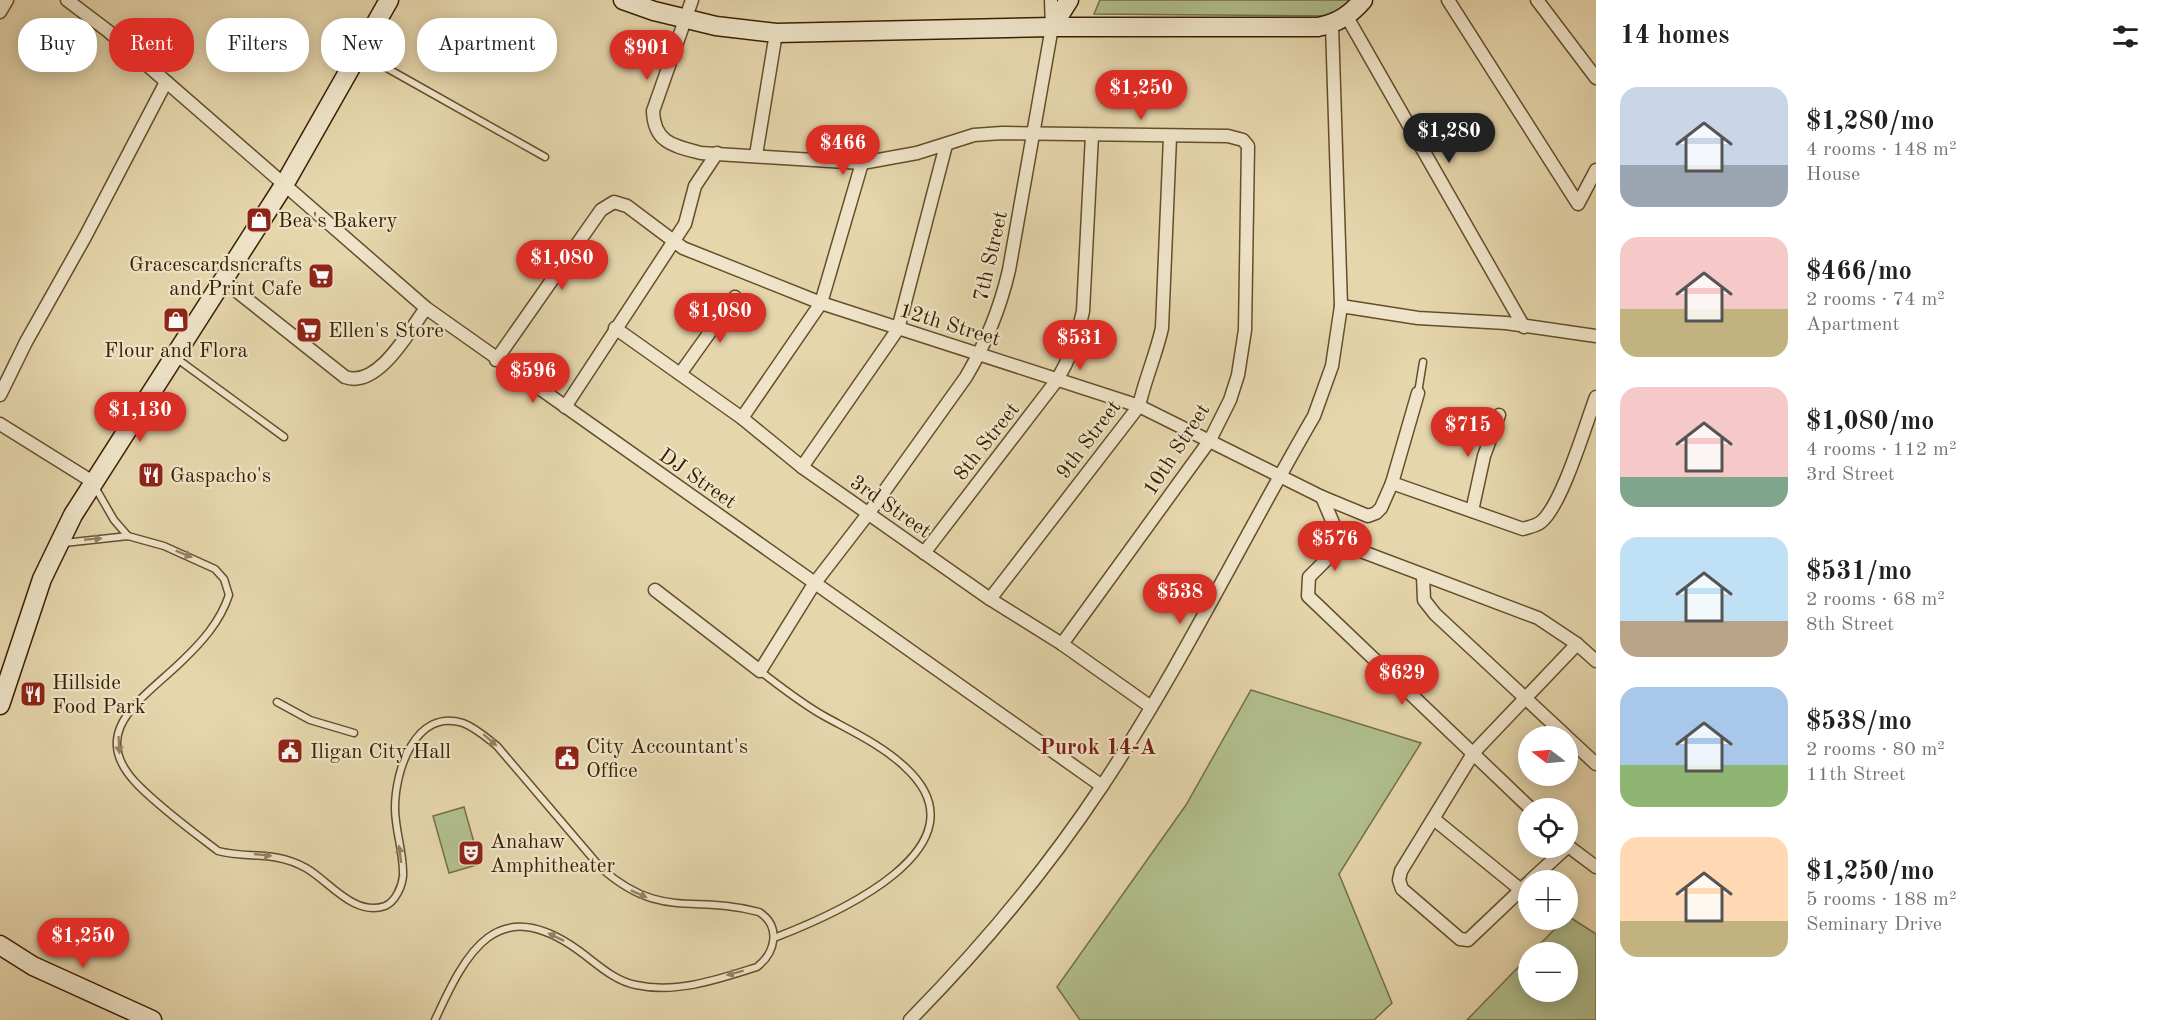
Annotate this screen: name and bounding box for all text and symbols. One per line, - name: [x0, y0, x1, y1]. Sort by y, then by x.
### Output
- chip: Buy: [18, 18, 97, 72]
- chip: Rent: [109, 18, 194, 72]
- chip: Filters: [206, 18, 309, 72]
- chip: New: [321, 18, 405, 72]
- chip: Apartment: [417, 18, 557, 72]
- icon: filters: [2109, 20, 2142, 53]
- text: 14 homes: [1620, 23, 1729, 49]
- pin: $901: [611, 30, 683, 81]
- text: $901: [624, 39, 670, 59]
- pin: $1,250: [1092, 70, 1190, 121]
- text: $1,250: [1109, 79, 1173, 99]
- text: $1,280/mo: [1806, 109, 1934, 135]
- icon: home: [1668, 111, 1740, 183]
- pin: $1,280: [1400, 113, 1498, 164]
- text: $1,280: [1417, 122, 1481, 142]
- pin: $466: [807, 125, 879, 176]
- text: $466: [820, 134, 866, 154]
- text: 4 rooms · 148 m²: [1806, 140, 1956, 160]
- text: House: [1806, 165, 1860, 185]
- shop icon: Bea's Bakery: [244, 205, 274, 235]
- street label: 7th Street: [971, 209, 1012, 304]
- place label: Bea's Bakery: [278, 211, 398, 232]
- pin: $1,080: [513, 240, 611, 291]
- text: $1,080: [530, 249, 594, 269]
- place label: Gracescardsncrafts and Print Cafe: [129, 255, 302, 300]
- text: $466/mo: [1806, 259, 1912, 285]
- supermarket icon: Gracescardsncrafts and Print Cafe: [306, 261, 336, 291]
- icon: home: [1668, 261, 1740, 333]
- text: 2 rooms · 74 m²: [1806, 290, 1945, 310]
- pin: $1,080: [671, 293, 769, 344]
- street label: 12th Street: [896, 300, 1003, 351]
- text: $1,080: [688, 302, 752, 322]
- shop icon: Flour and Flora: [161, 305, 191, 335]
- supermarket icon: Ellen's Store: [294, 315, 324, 345]
- text: Apartment: [1806, 315, 1900, 335]
- pin: $531: [1044, 320, 1116, 371]
- place label: Ellen's Store: [328, 321, 444, 342]
- text: $531: [1057, 329, 1103, 349]
- place label: Flour and Flora: [104, 341, 248, 362]
- pin: $596: [497, 353, 569, 404]
- text: $596: [510, 362, 556, 382]
- pin: $1,130: [91, 392, 189, 443]
- street label: 9th Street: [1053, 397, 1125, 483]
- street label: 8th Street: [950, 399, 1024, 485]
- street label: 10th Street: [1140, 400, 1215, 499]
- text: $1,130: [108, 401, 172, 421]
- pin: $715: [1432, 407, 1504, 458]
- text: $1,080/mo: [1806, 409, 1934, 435]
- icon: home: [1668, 411, 1740, 483]
- text: $715: [1445, 416, 1491, 436]
- text: 4 rooms · 112 m²: [1806, 440, 1956, 460]
- street label: DJ Street: [655, 445, 740, 513]
- restaurant icon: Gaspacho's: [136, 460, 166, 490]
- text: 3rd Street: [1806, 465, 1895, 485]
- place label: Gaspacho's: [170, 466, 271, 487]
- street label: 3rd Street: [846, 472, 934, 543]
- pin: $576: [1299, 521, 1371, 572]
- text: $576: [1312, 530, 1358, 550]
- one-way arrow: [83, 534, 102, 544]
- one-way arrow: [175, 549, 193, 559]
- text: $531/mo: [1806, 559, 1912, 585]
- icon: home: [1668, 561, 1740, 633]
- pin: $538: [1144, 574, 1216, 625]
- text: $538: [1157, 583, 1203, 603]
- text: 2 rooms · 68 m²: [1806, 590, 1945, 610]
- text: 8th Street: [1806, 615, 1894, 635]
- pin: $629: [1366, 655, 1438, 706]
- text: $629: [1379, 664, 1425, 684]
- place label: Hillside Food Park: [52, 673, 146, 718]
- restaurant icon: Hillside Food Park: [18, 679, 48, 709]
- text: $538/mo: [1806, 709, 1912, 735]
- icon: home: [1668, 711, 1740, 783]
- north arrow: [1518, 726, 1578, 786]
- map controls: [1518, 726, 1578, 1002]
- one-way arrow: [482, 733, 497, 746]
- one-way arrow: [114, 736, 123, 755]
- public building icon: Iligan City Hall: [275, 736, 305, 766]
- place label: City Accountant's Office: [586, 737, 748, 782]
- district label: Purok 14-A: [1040, 737, 1157, 759]
- text: 2 rooms · 80 m²: [1806, 740, 1945, 760]
- place label: Iligan City Hall: [310, 742, 451, 763]
- public building icon: City Accountant's Office: [552, 743, 582, 773]
- text: 11th Street: [1806, 765, 1906, 785]
- button: locate: [1518, 798, 1578, 858]
- place label: Anahaw Amphitheater: [490, 832, 616, 877]
- theatre icon: Anahaw Amphitheater: [456, 838, 486, 868]
- one-way arrow: [396, 844, 405, 863]
- one-way arrow: [254, 850, 273, 860]
- text: $1,250/mo: [1806, 859, 1934, 885]
- icon: home: [1668, 861, 1740, 933]
- button: +: [1518, 870, 1578, 930]
- one-way arrow: [630, 890, 647, 899]
- text: 5 rooms · 188 m²: [1806, 890, 1956, 910]
- text: Seminary Drive: [1806, 915, 1942, 935]
- pin: $1,250: [34, 918, 132, 969]
- text: $1,250: [51, 927, 115, 947]
- one-way arrow: [547, 932, 564, 942]
- button: −: [1518, 942, 1578, 1002]
- one-way arrow: [725, 969, 744, 979]

